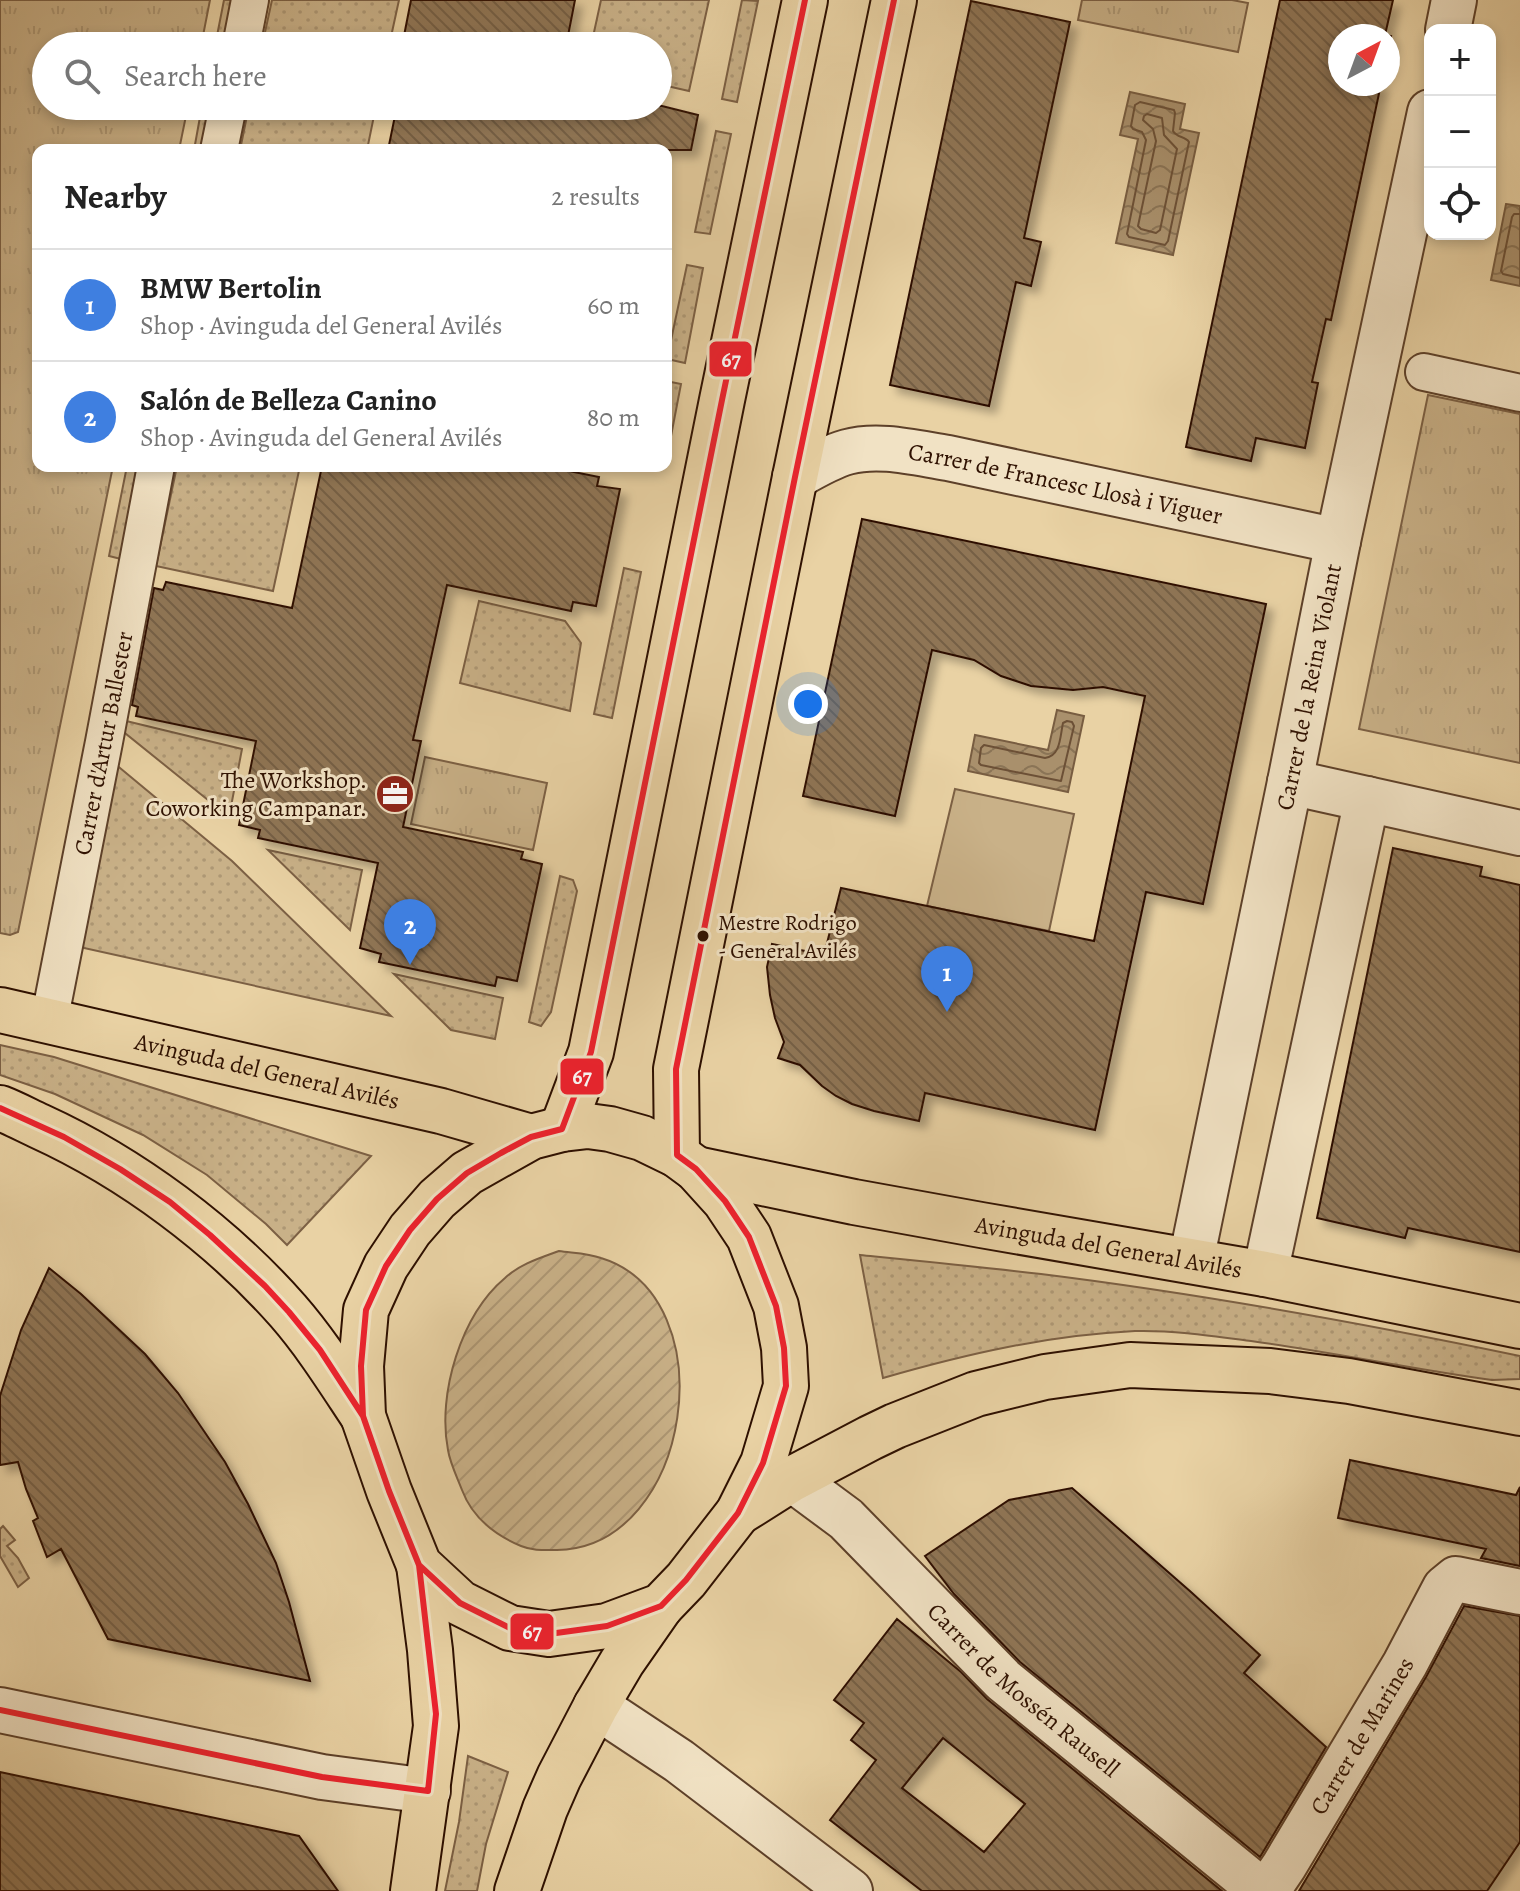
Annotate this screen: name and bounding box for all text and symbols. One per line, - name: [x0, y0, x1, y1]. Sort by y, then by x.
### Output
- north arrow: [1328, 24, 1400, 96]
- map controls: [1424, 24, 1496, 240]
- button: +: [1424, 24, 1496, 96]
- search box: [32, 32, 672, 120]
- icon: search: [60, 54, 104, 98]
- text: Search here: [124, 56, 267, 96]
- button: −: [1424, 96, 1496, 168]
- button: locate: [1424, 168, 1496, 240]
- text: Nearby: [64, 173, 167, 220]
- text: 2 results: [551, 179, 640, 214]
- text: BMW Bertolin: [140, 268, 322, 308]
- text: 1: [85, 288, 95, 323]
- text: 60 m: [587, 288, 640, 323]
- text: Shop · Avinguda del General Avilés: [140, 308, 502, 343]
- line badge: 67: [708, 340, 753, 378]
- text: 67: [721, 345, 741, 375]
- text: Salón de Belleza Canino: [140, 380, 437, 420]
- text: 2: [84, 400, 96, 435]
- text: 80 m: [587, 400, 640, 435]
- text: Shop · Avinguda del General Avilés: [140, 420, 502, 455]
- street label: Carrer de Francesc Llosà i Viguer: [906, 435, 1226, 532]
- street label: Carrer de la Reina Violant: [1269, 561, 1349, 813]
- street label: Carrer d'Artur Ballester: [66, 629, 140, 858]
- your location: [788, 684, 828, 724]
- place label: The Workshop. Coworking Campanar.: [146, 764, 367, 824]
- office icon: The Workshop. Coworking Campanar.: [374, 773, 416, 815]
- pin: 2: [384, 899, 436, 965]
- place label: Mestre Rodrigo - General Avilés: [718, 908, 857, 966]
- marker: Mestre Rodrigo - General Avilés: [695, 928, 711, 944]
- pin: 1: [921, 946, 973, 1012]
- street label: Avinguda del General Avilés: [131, 1025, 403, 1117]
- line badge: 67: [559, 1057, 605, 1096]
- text: 67: [572, 1062, 592, 1092]
- street label: Avinguda del General Avilés: [972, 1208, 1245, 1286]
- street label: Carrer de Mossén Rausell: [920, 1596, 1126, 1785]
- line badge: 67: [509, 1612, 555, 1651]
- text: 67: [522, 1617, 542, 1647]
- street label: Carrer de Marines: [1302, 1652, 1422, 1821]

